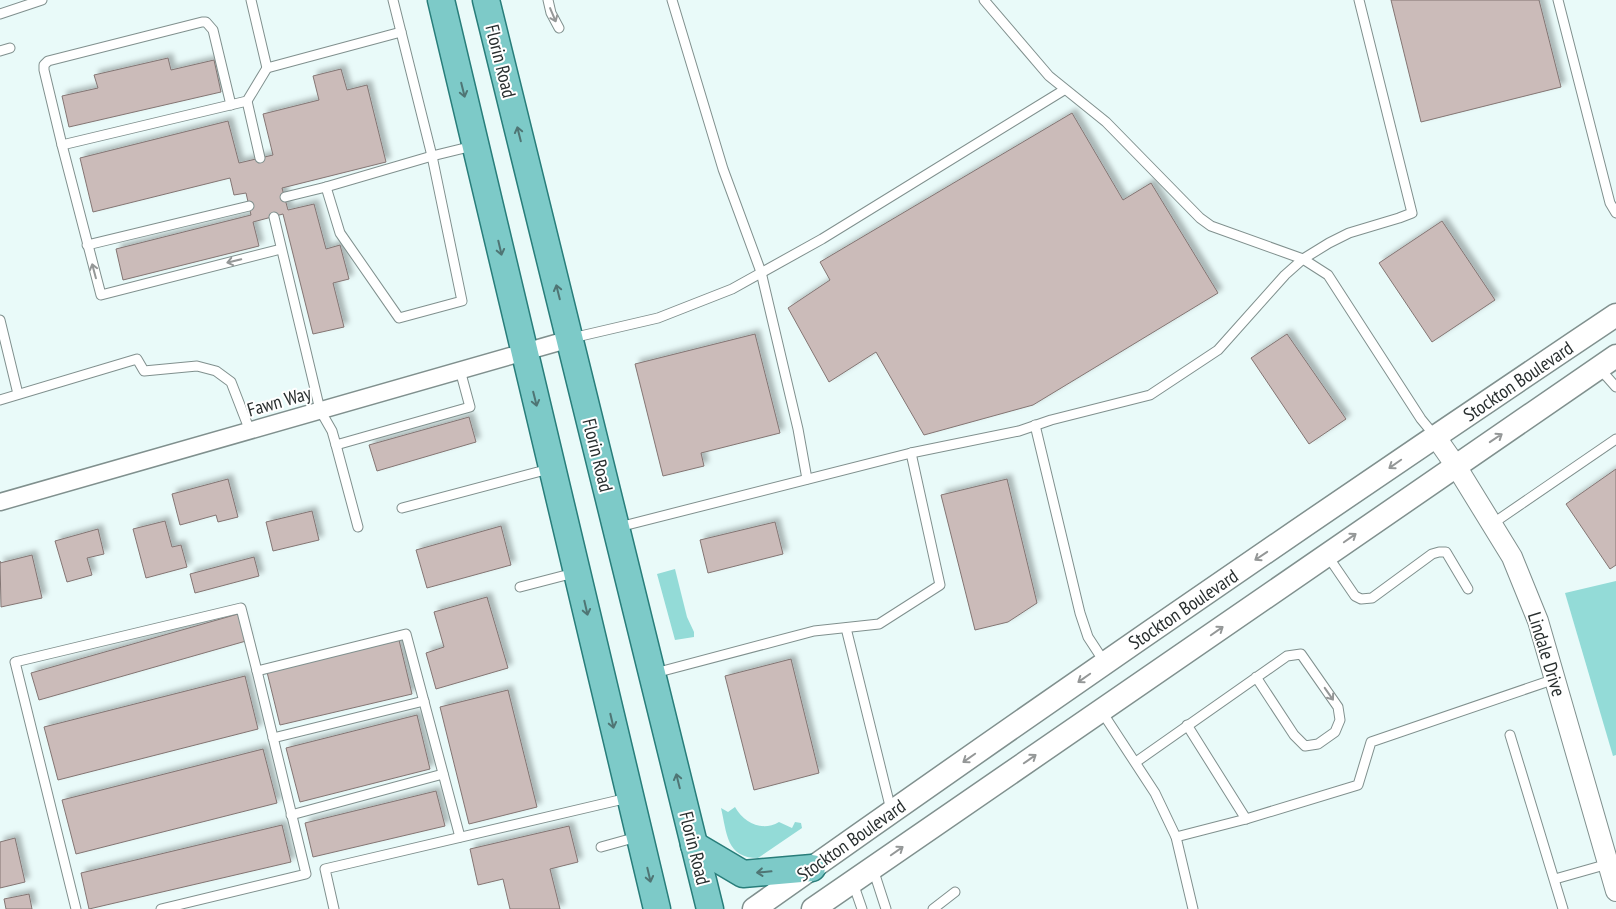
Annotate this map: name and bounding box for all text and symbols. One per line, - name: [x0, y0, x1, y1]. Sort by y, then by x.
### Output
- one-way arrow: [548, 7, 558, 22]
- street label: Florin Road: [480, 22, 522, 100]
- one-way arrow: [459, 82, 468, 98]
- one-way arrow: [514, 126, 523, 142]
- one-way arrow: [496, 240, 505, 256]
- one-way arrow: [227, 257, 243, 267]
- one-way arrow: [89, 263, 99, 279]
- one-way arrow: [553, 284, 562, 300]
- street label: Stockton Boulevard: [1459, 336, 1577, 426]
- street label: Fawn Way: [244, 380, 315, 422]
- one-way arrow: [531, 391, 540, 407]
- street label: Florin Road: [577, 416, 619, 494]
- one-way arrow: [1489, 433, 1503, 443]
- one-way arrow: [1388, 459, 1402, 469]
- one-way arrow: [1343, 533, 1357, 543]
- one-way arrow: [1254, 551, 1268, 561]
- street label: Stockton Boulevard: [1124, 564, 1242, 654]
- one-way arrow: [581, 600, 591, 616]
- street label: Lindale Drive: [1523, 609, 1571, 699]
- one-way arrow: [1209, 626, 1223, 636]
- one-way arrow: [1077, 673, 1091, 683]
- one-way arrow: [1324, 687, 1334, 701]
- one-way arrow: [608, 712, 617, 728]
- one-way arrow: [963, 753, 977, 763]
- one-way arrow: [1023, 754, 1037, 764]
- one-way arrow: [673, 773, 682, 789]
- street label: Stockton Boulevard: [792, 794, 910, 886]
- street label: Florin Road: [674, 809, 716, 887]
- one-way arrow: [889, 846, 903, 856]
- one-way arrow: [645, 866, 654, 882]
- one-way arrow: [756, 867, 772, 877]

